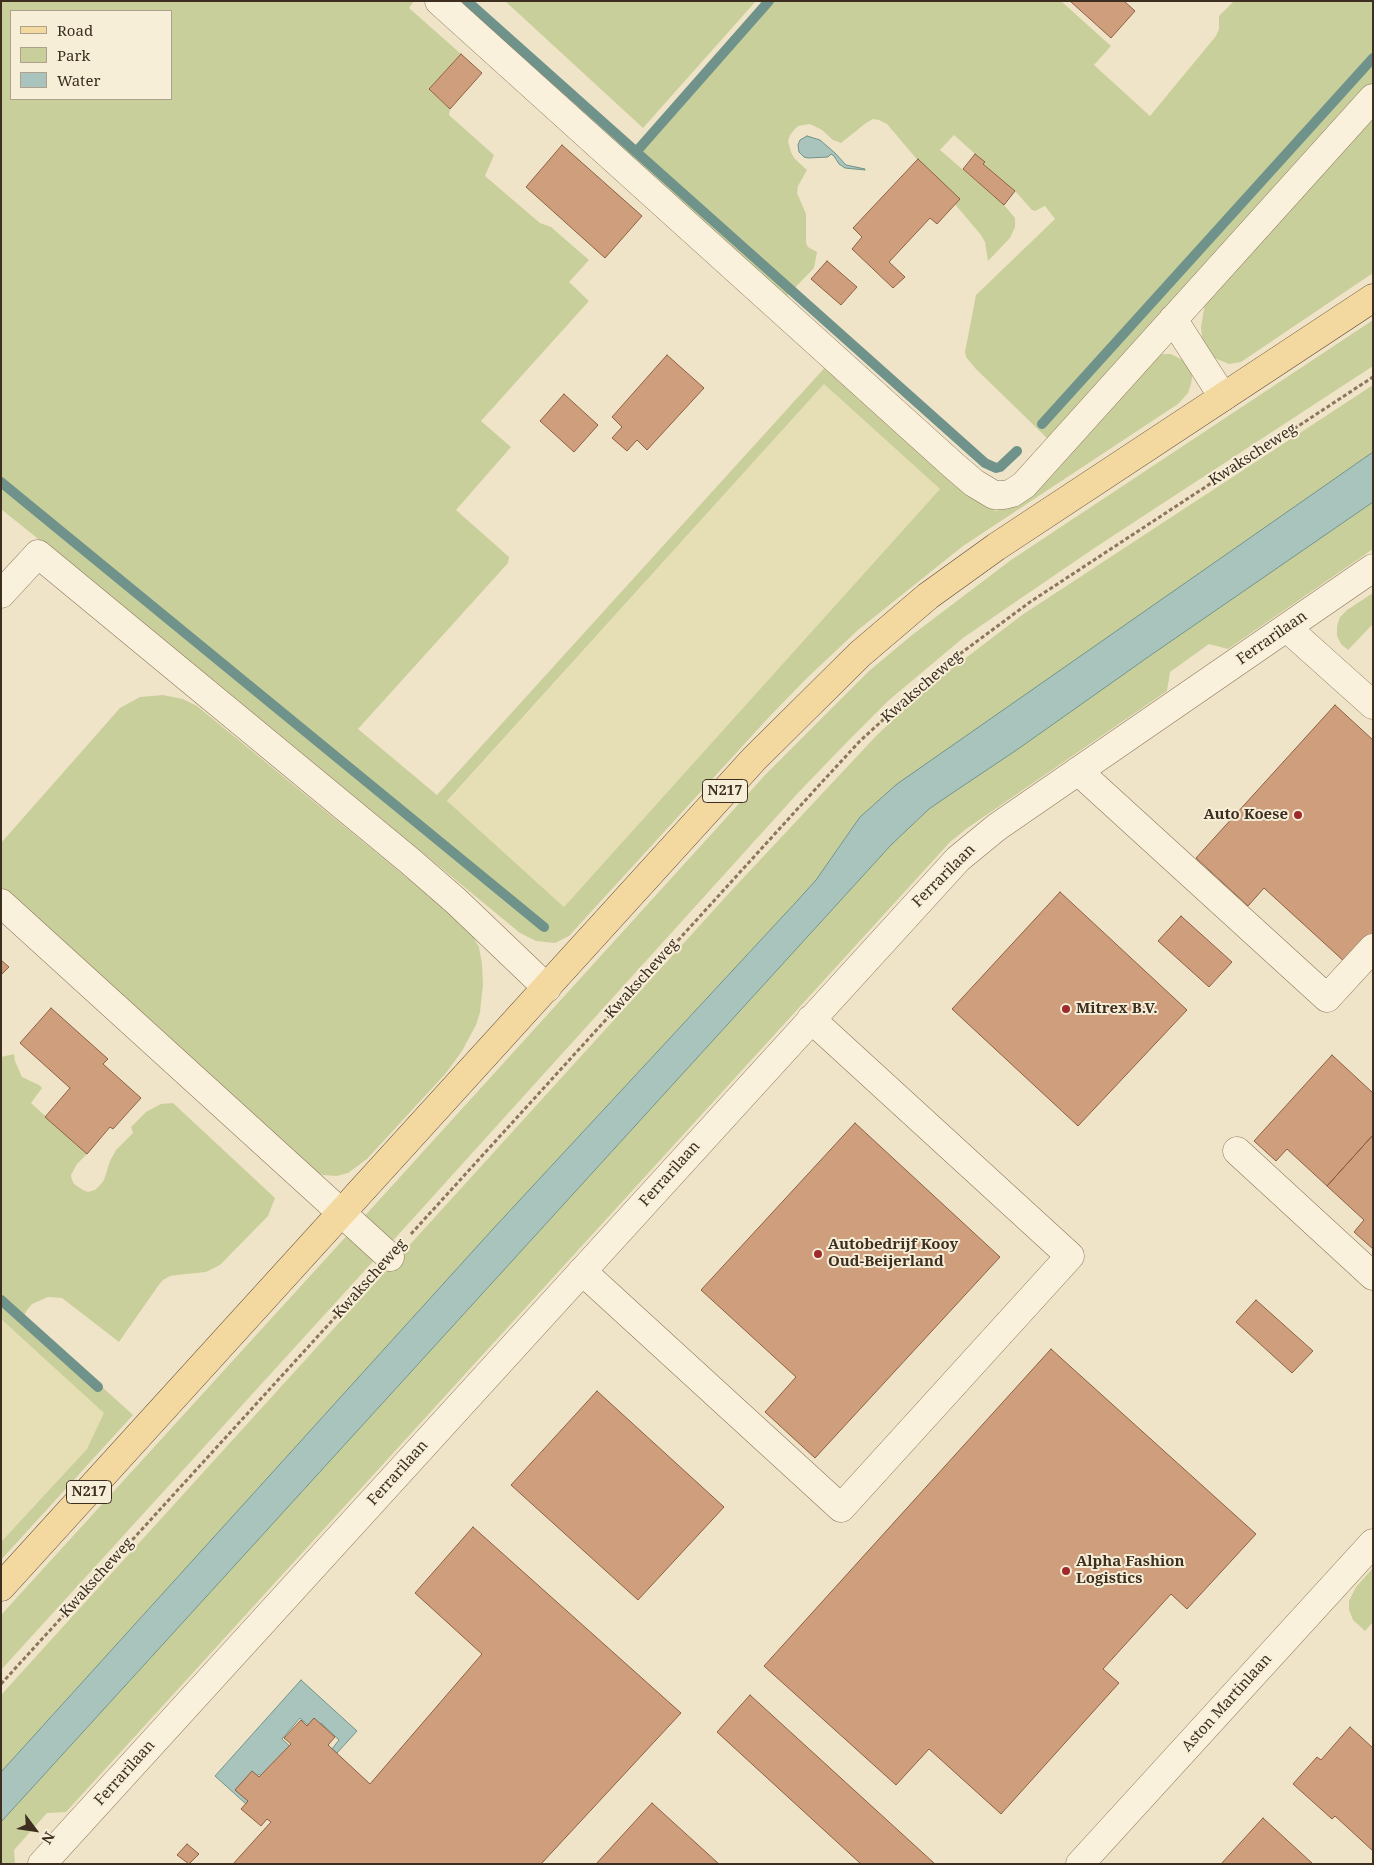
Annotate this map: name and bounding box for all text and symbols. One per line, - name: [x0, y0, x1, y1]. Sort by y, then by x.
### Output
- legend: [10, 10, 172, 100]
- text: Road: [57, 20, 93, 40]
- text: Park: [57, 45, 90, 65]
- text: Water: [57, 70, 100, 90]
- street label: Kwakscheweg: [1206, 420, 1300, 490]
- street label: Ferrarilaan: [1233, 607, 1311, 669]
- street label: Kwakscheweg: [878, 647, 966, 727]
- road number: N217: [702, 779, 748, 802]
- place label: Auto Koese: [1204, 806, 1288, 824]
- marker: Auto Koese: [1292, 809, 1304, 821]
- street label: Ferrarilaan: [909, 841, 979, 911]
- street label: Kwakscheweg: [602, 935, 682, 1023]
- place label: Mitrex B.V.: [1076, 1000, 1158, 1018]
- marker: Mitrex B.V.: [1060, 1003, 1072, 1015]
- street label: Ferrarilaan: [636, 1138, 704, 1210]
- street label: Kwakscheweg: [330, 1235, 410, 1323]
- place label: Autobedrijf Kooy Oud-Beijerland: [828, 1236, 958, 1271]
- marker: Autobedrijf Kooy Oud-Beijerland: [812, 1248, 824, 1260]
- street label: Ferrarilaan: [364, 1437, 432, 1509]
- road number: N217: [66, 1480, 112, 1504]
- street label: Kwakscheweg: [57, 1534, 137, 1622]
- place label: Alpha Fashion Logistics: [1076, 1553, 1185, 1588]
- marker: Alpha Fashion Logistics: [1060, 1565, 1072, 1577]
- street label: Aston Martinlaan: [1178, 1650, 1276, 1756]
- street label: Ferrarilaan: [91, 1737, 159, 1809]
- north arrow: [10, 1805, 60, 1855]
- text: N: [37, 1828, 59, 1848]

